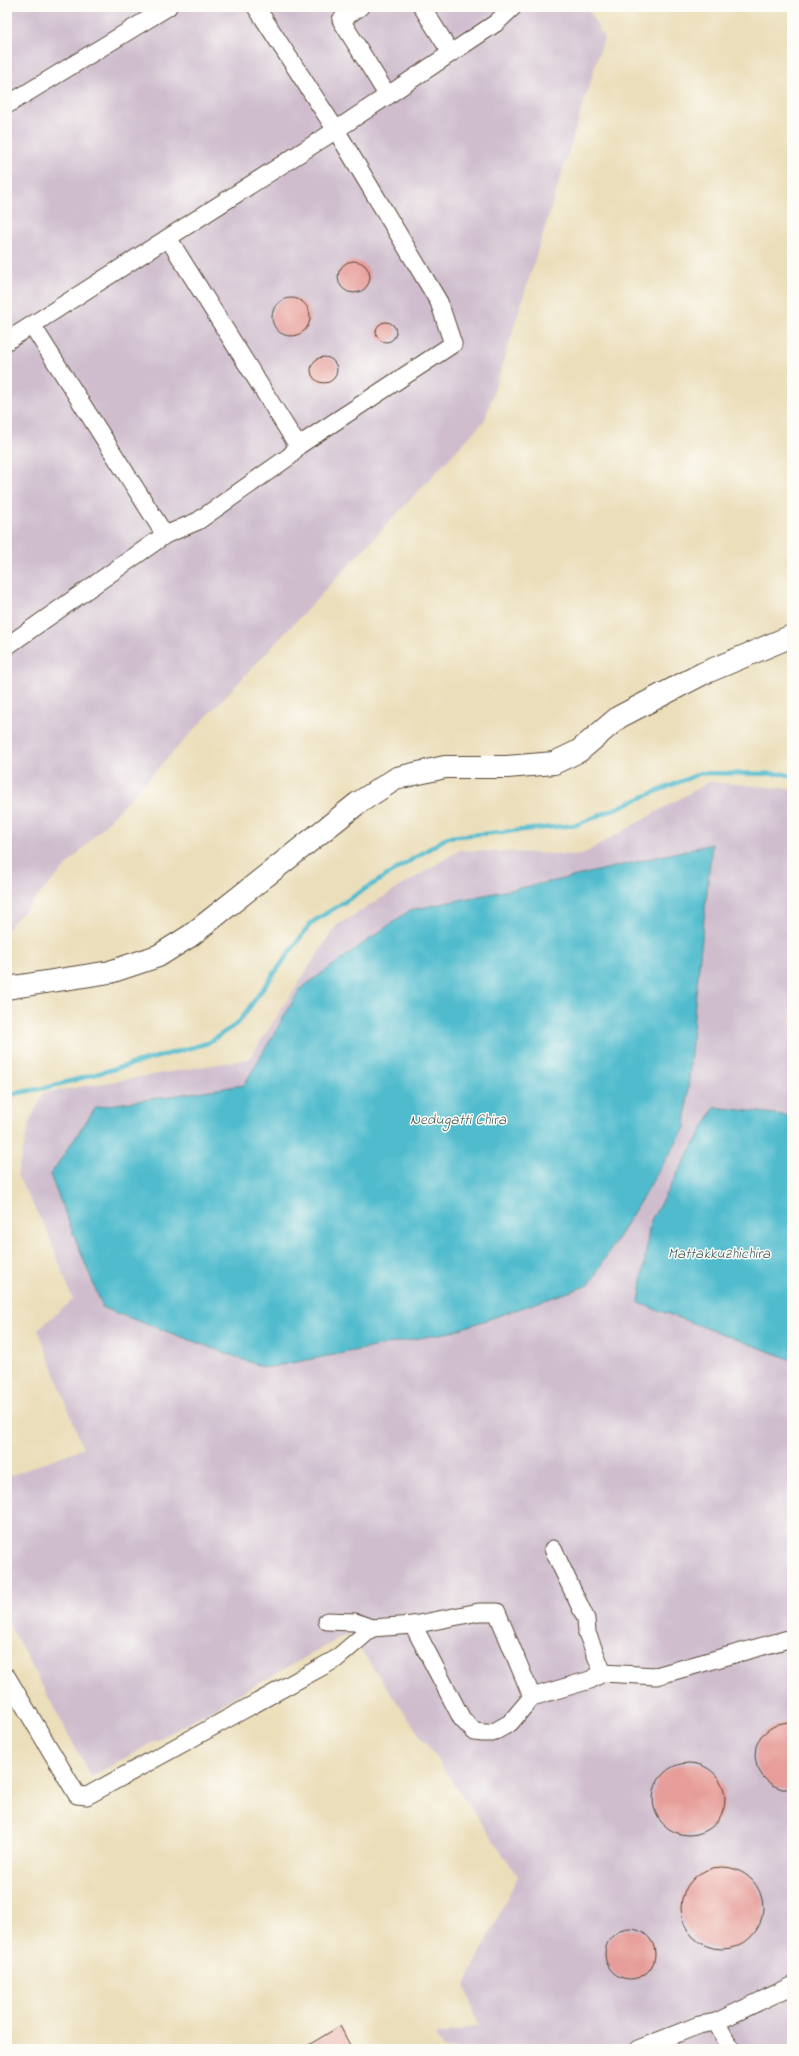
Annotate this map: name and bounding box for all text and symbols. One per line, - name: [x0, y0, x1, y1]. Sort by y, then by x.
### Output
- water label: Nedugatti Chira: [410, 1109, 507, 1132]
- water label: Mattakkuzhichira: [668, 1243, 771, 1265]

